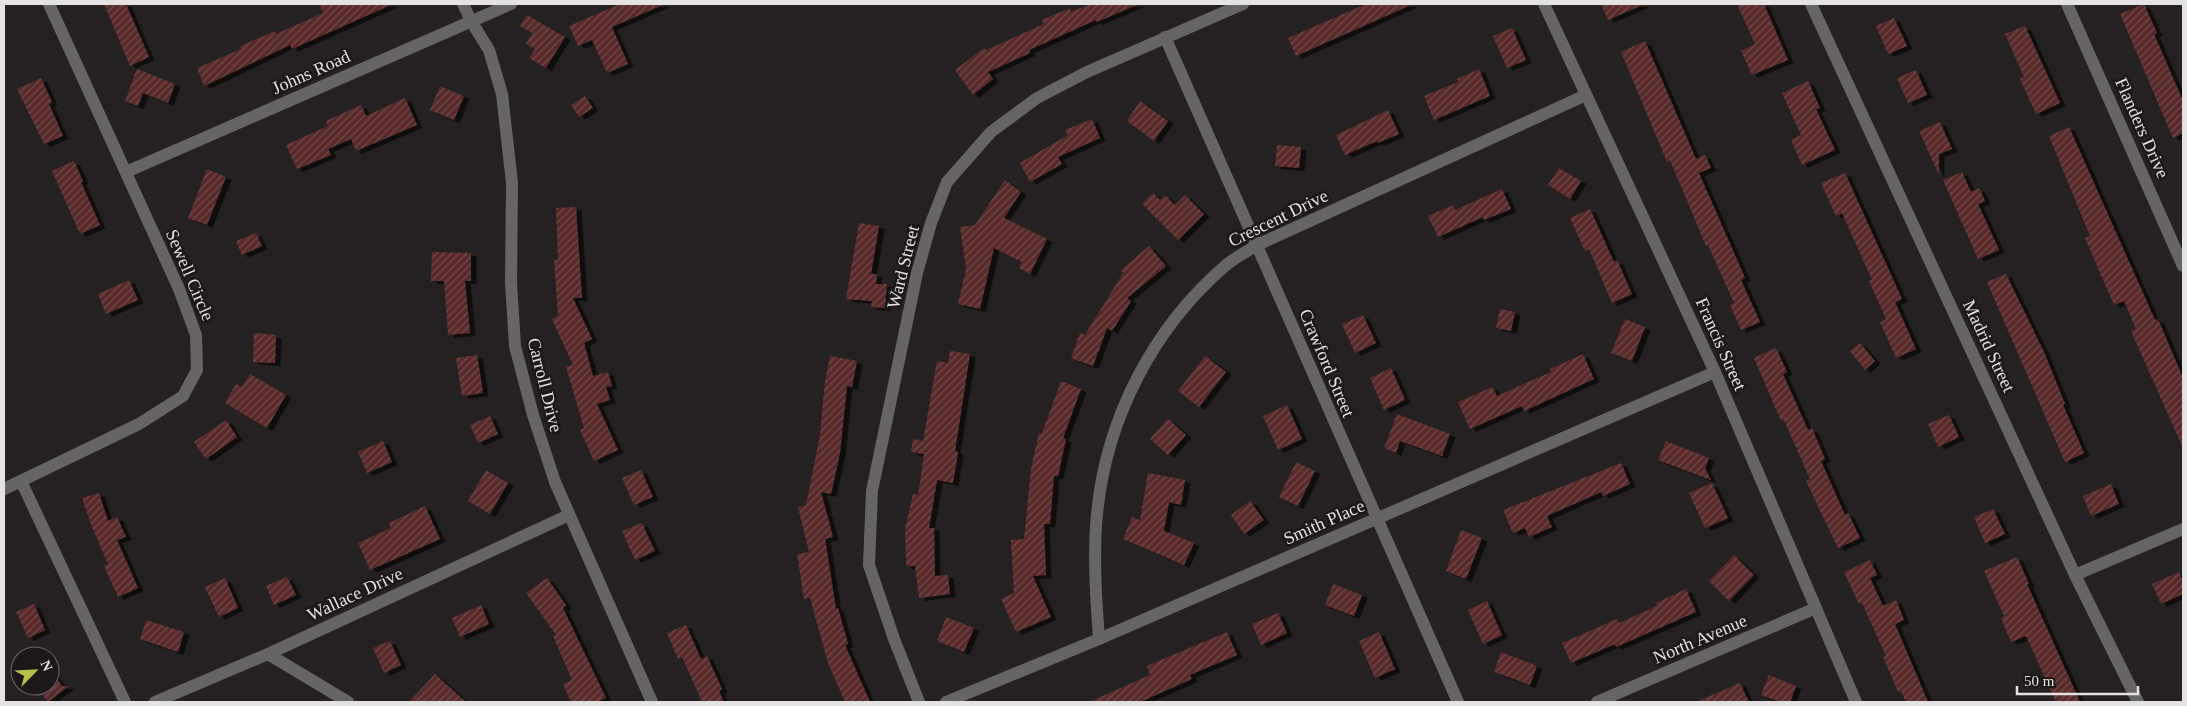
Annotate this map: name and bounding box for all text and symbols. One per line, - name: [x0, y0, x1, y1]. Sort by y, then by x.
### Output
- street label: Johns Road: [269, 46, 353, 98]
- street label: Flanders Drive: [2111, 75, 2173, 181]
- street label: Crescent Drive: [1225, 185, 1331, 251]
- street label: Ward Street: [883, 223, 923, 311]
- street label: Sewell Circle: [162, 226, 218, 324]
- street label: Francis Street: [1692, 294, 1750, 394]
- street label: Madrid Street: [1959, 297, 2019, 395]
- street label: Crawford Street: [1295, 306, 1359, 420]
- street label: Carroll Drive: [524, 336, 566, 434]
- street label: Smith Place: [1280, 495, 1368, 549]
- street label: Wallace Drive: [304, 563, 406, 625]
- street label: North Avenue: [1650, 610, 1750, 668]
- north arrow: [10, 646, 60, 696]
- text: N: [38, 658, 55, 674]
- scale bar: [2017, 664, 2138, 696]
- text: 50 m: [2024, 673, 2055, 689]

